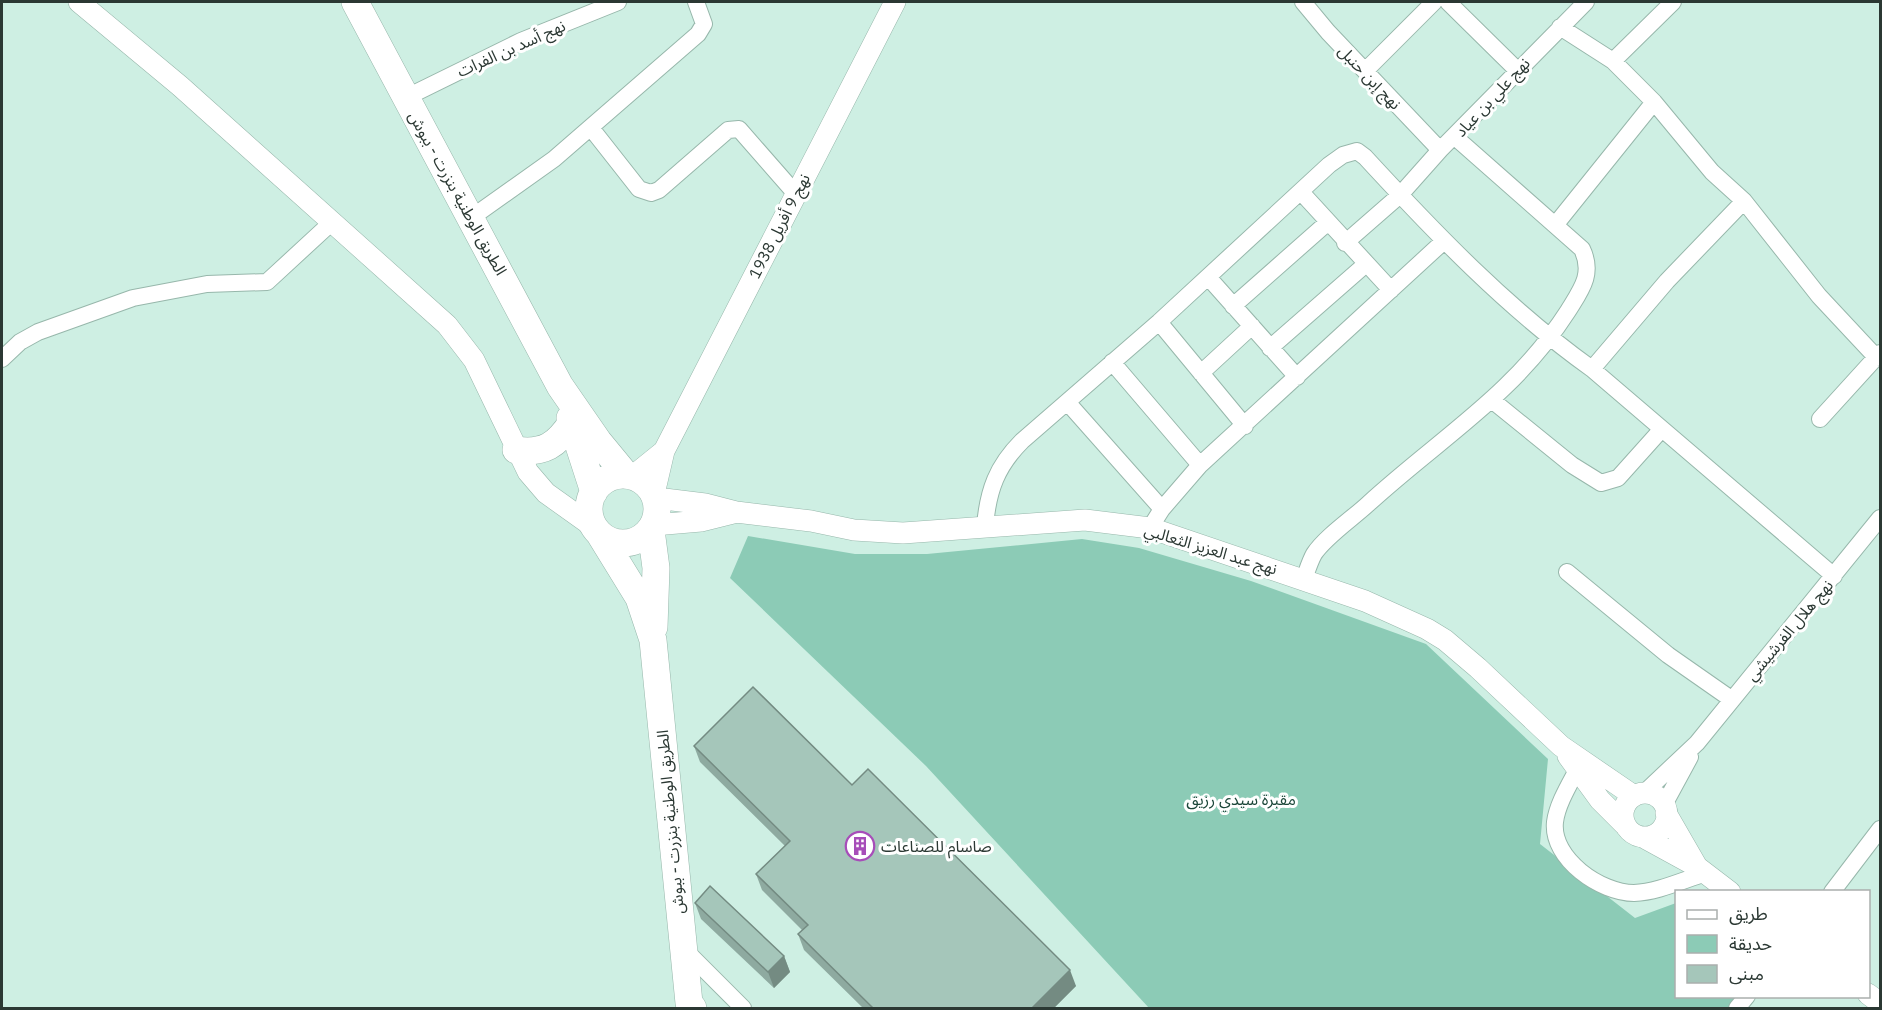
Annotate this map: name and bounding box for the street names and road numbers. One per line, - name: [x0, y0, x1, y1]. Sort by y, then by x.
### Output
- street label: نهج أسد بن الفرات: [454, 15, 569, 84]
- street label: نهج إبن حنبل: [1332, 40, 1406, 116]
- street label: نهج علي بن عياد: [1450, 53, 1536, 143]
- street label: الطريق الوطنية بنزرت - ببوش: [404, 107, 511, 279]
- street label: نهج 9 أفريل 1938: [744, 170, 817, 283]
- street label: نهج عبد العزيز الثعالبي: [1141, 519, 1280, 582]
- street label: نهج هلال الفرشيشي: [1741, 575, 1839, 687]
- street label: الطريق الوطنية بنزرت - ببوش: [652, 729, 689, 915]

